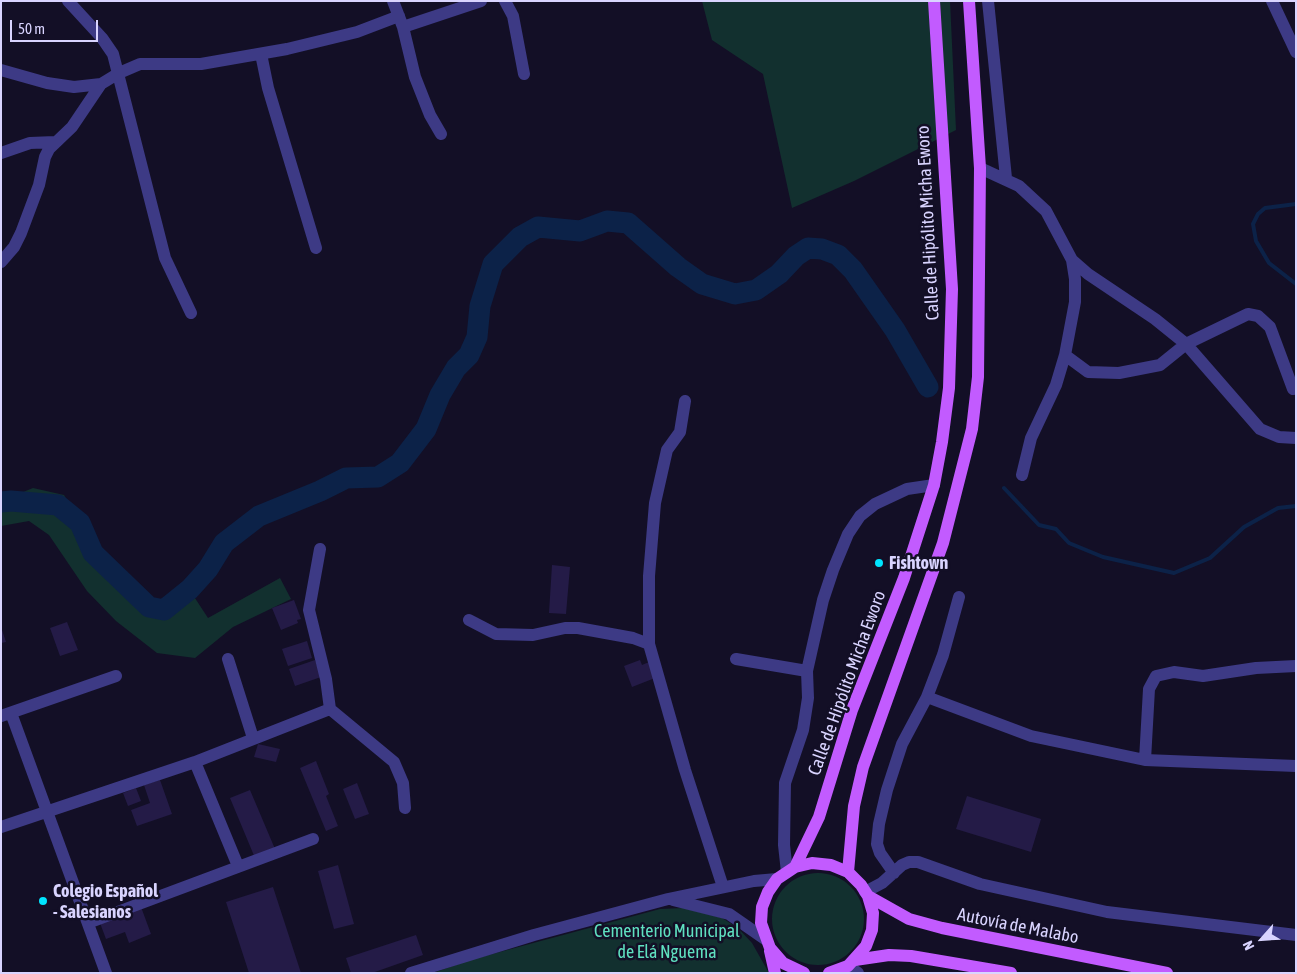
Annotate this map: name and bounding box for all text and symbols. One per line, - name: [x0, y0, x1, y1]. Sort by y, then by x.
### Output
- scale bar: [12, 10, 100, 42]
- text: 50 m: [18, 20, 45, 37]
- street label: Calle de Hipólito Micha Eworo: [912, 125, 944, 321]
- place label: Fishtown: [889, 552, 948, 574]
- marker: Fishtown: [873, 557, 885, 569]
- street label: Calle de Hipólito Micha Eworo: [804, 588, 890, 778]
- place label: Colegio Español - Salesianos: [53, 880, 158, 922]
- marker: Colegio Español - Salesianos: [37, 895, 49, 907]
- street label: Autovía de Malabo: [956, 904, 1080, 948]
- north arrow: [1237, 914, 1287, 964]
- park label: Cementerio Municipal de Elá Nguema: [594, 920, 740, 962]
- text: N: [1240, 938, 1258, 953]

